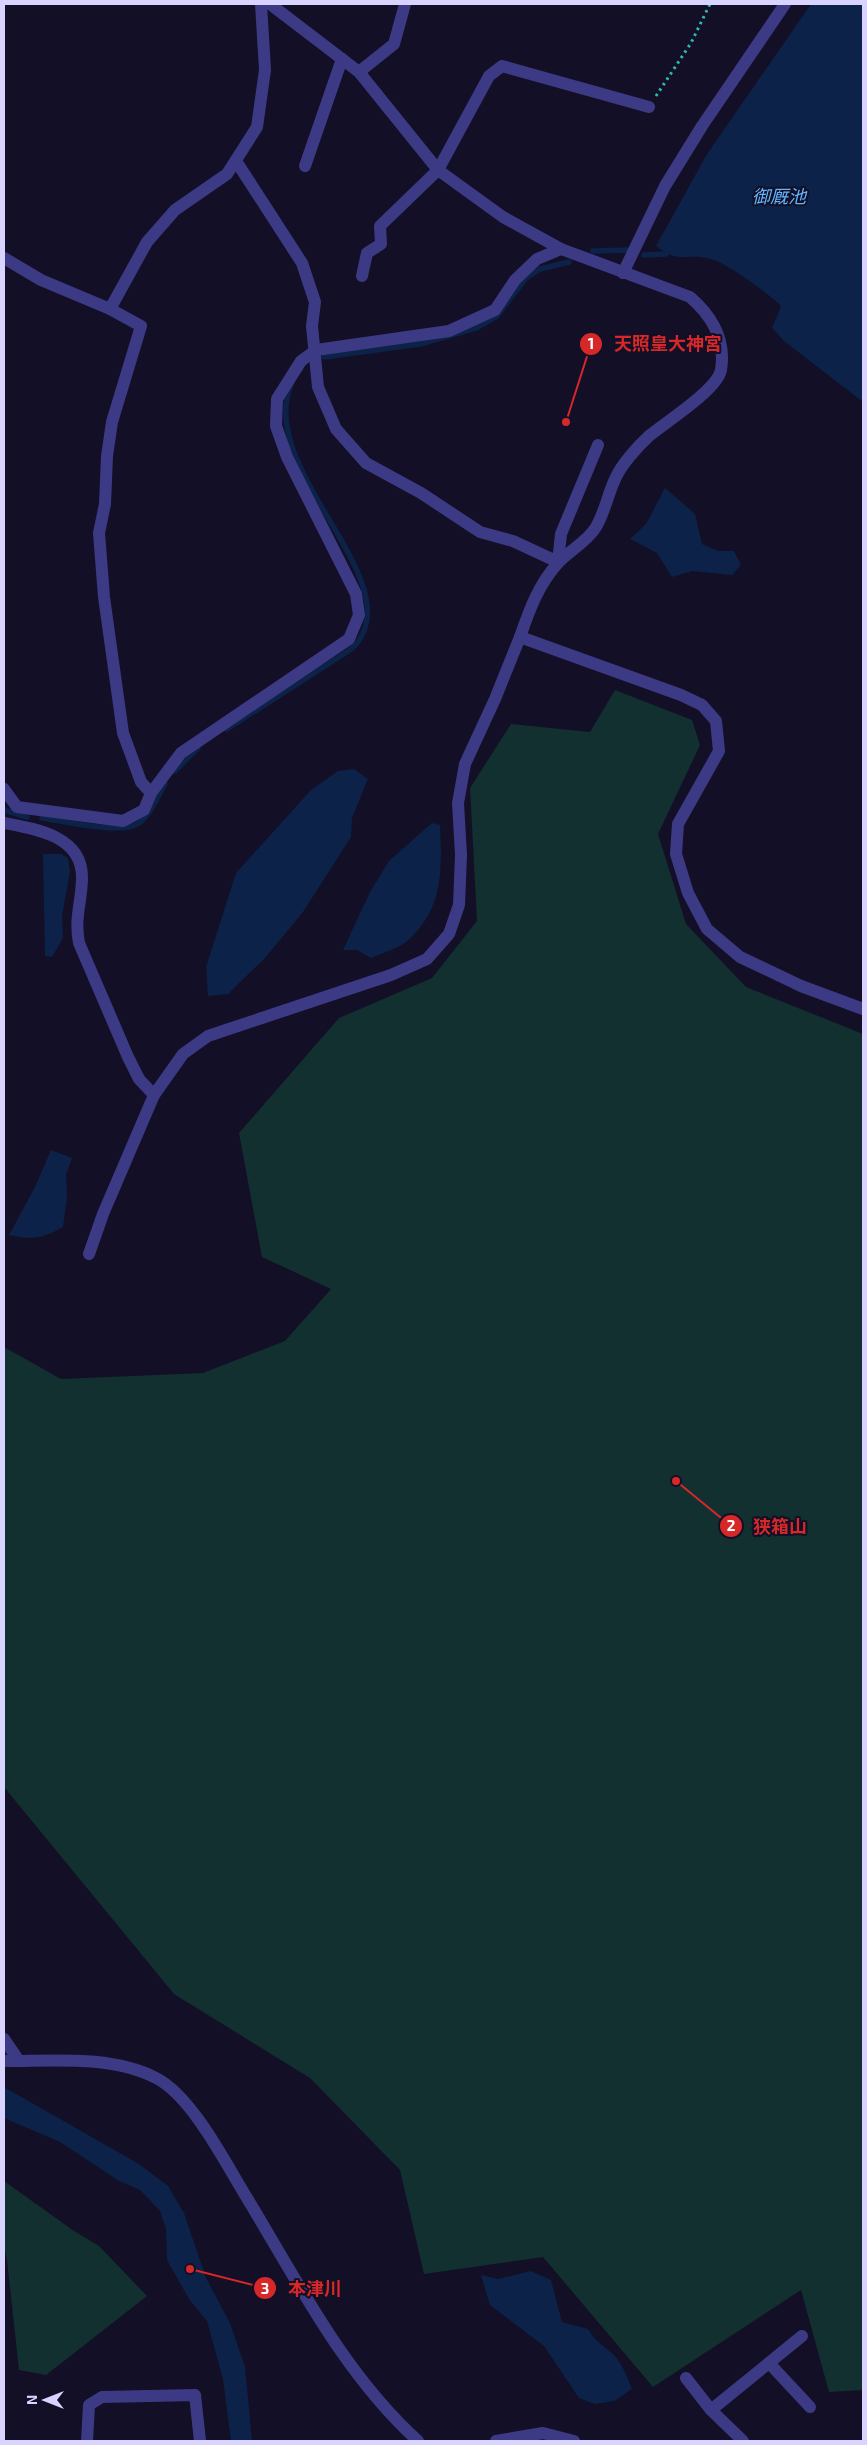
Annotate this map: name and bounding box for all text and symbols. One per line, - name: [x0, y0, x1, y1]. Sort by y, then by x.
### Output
- water label: 御厩池: [752, 185, 808, 207]
- callout: 天照皇大神宮: [579, 328, 732, 361]
- text: 天照皇大神宮: [614, 332, 722, 354]
- text: 1: [588, 334, 594, 352]
- callout: 狭箱山: [718, 1510, 817, 1543]
- text: 狭箱山: [753, 1515, 807, 1537]
- text: 2: [727, 1516, 736, 1534]
- callout: 本津川: [253, 2272, 352, 2305]
- text: 本津川: [288, 2277, 342, 2299]
- text: 3: [261, 2279, 269, 2297]
- north arrow: [20, 2375, 70, 2425]
- text: N: [23, 2395, 40, 2405]

